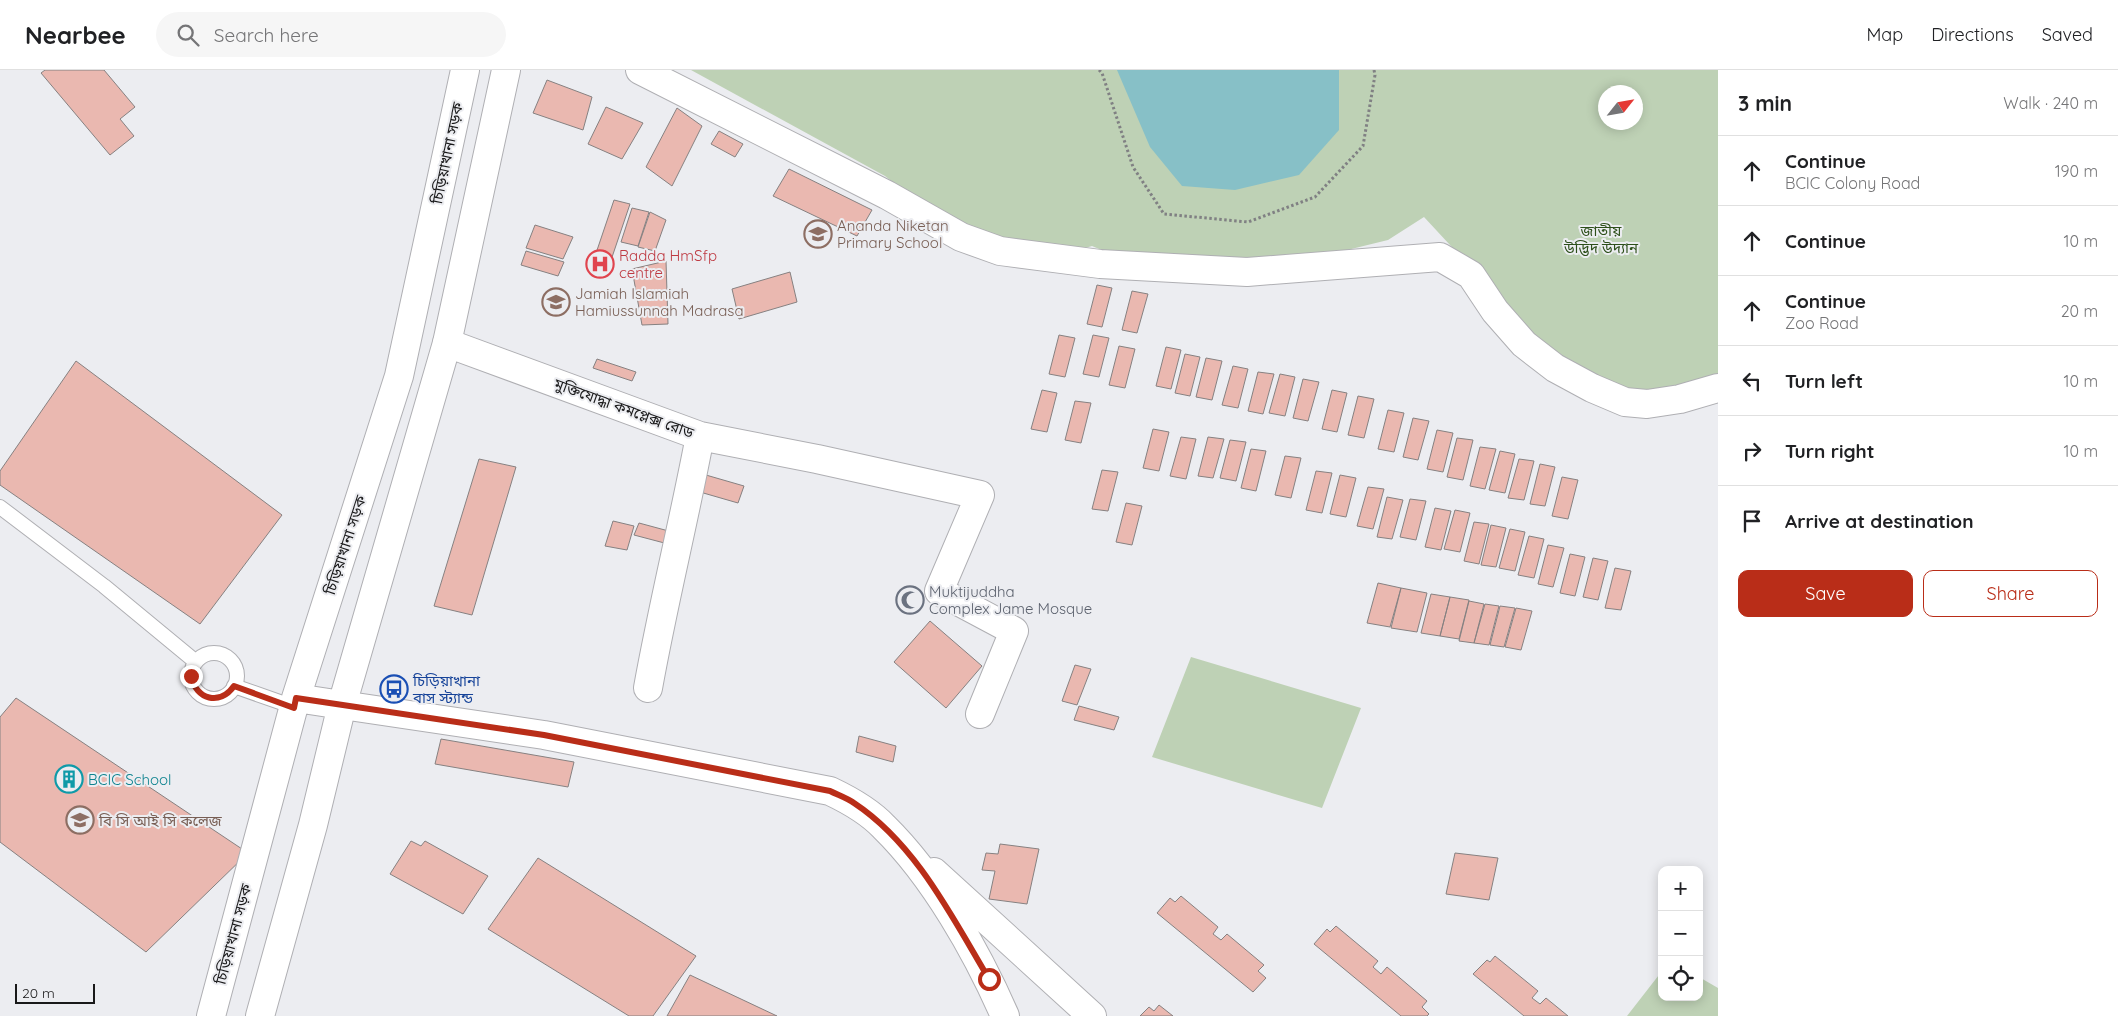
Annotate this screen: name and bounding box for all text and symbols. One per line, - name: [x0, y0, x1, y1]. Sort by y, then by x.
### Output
- search box: [156, 12, 506, 57]
- text: Nearbee: [25, 20, 126, 50]
- icon: search: [174, 21, 202, 49]
- text: Search here: [214, 23, 319, 47]
- text: Map: [1866, 23, 1903, 46]
- text: Directions: [1931, 23, 2014, 46]
- text: Saved: [2042, 23, 2093, 46]
- north arrow: [1598, 85, 1643, 130]
- text: 3 min: [1738, 90, 1792, 116]
- text: Walk · 240 m: [2003, 93, 2098, 113]
- street label: চিড়িয়াখানা সড়ক: [427, 100, 467, 206]
- text: Continue: [1785, 149, 1866, 173]
- icon: ahead: [1738, 157, 1766, 185]
- text: 190 m: [2055, 161, 2098, 181]
- text: BCIC Colony Road: [1785, 173, 1920, 193]
- place label: Ananda Niketan Primary School: [837, 216, 949, 252]
- school or university icon: Ananda Niketan Primary School: [803, 219, 833, 249]
- park label: জাতীয় উদ্ভিদ উদ্যান: [1563, 221, 1639, 257]
- icon: ahead: [1738, 227, 1766, 255]
- text: Continue: [1785, 229, 1866, 253]
- text: 10 m: [2064, 231, 2098, 251]
- place label: Radda HmSfp centre: [619, 246, 717, 282]
- hospital icon: Radda HmSfp centre: [585, 249, 615, 279]
- place label: Jamiah Islamiah Hamiussunnah Madrasa: [575, 284, 743, 320]
- school or university icon: Jamiah Islamiah Hamiussunnah Madrasa: [541, 287, 571, 317]
- text: Continue: [1785, 289, 1866, 313]
- icon: ahead: [1738, 297, 1766, 325]
- text: 20 m: [2061, 301, 2098, 321]
- text: Zoo Road: [1785, 313, 1859, 333]
- icon: left: [1738, 367, 1766, 395]
- text: Turn left: [1785, 369, 1863, 393]
- text: 10 m: [2064, 371, 2098, 391]
- street label: মুক্তিযোদ্ধা কমপ্লেক্স রোড: [551, 374, 697, 442]
- icon: right: [1738, 437, 1766, 465]
- text: Turn right: [1785, 439, 1874, 463]
- text: 10 m: [2064, 441, 2098, 461]
- street label: চিড়িয়াখানা সড়ক: [320, 492, 370, 598]
- icon: arrive: [1738, 507, 1766, 535]
- text: Arrive at destination: [1785, 509, 1974, 533]
- button: Save: [1738, 570, 1913, 617]
- button: Share: [1923, 570, 2098, 617]
- place label: Muktijuddha Complex Jame Mosque: [929, 582, 1092, 618]
- mosque icon: Muktijuddha Complex Jame Mosque: [895, 585, 925, 615]
- route end: [180, 665, 203, 688]
- place label: চিড়িয়াখানা বাস স্ট্যান্ড: [412, 671, 481, 707]
- bus stop icon: চিড়িয়াখানা বাস স্ট্যান্ড: [379, 674, 409, 704]
- building icon: BCIC School: [54, 764, 84, 794]
- place label: BCIC School: [88, 770, 172, 789]
- school or university icon: বি সি আই সি কলেজ: [65, 805, 95, 835]
- place label: বি সি আই সি কলেজ: [98, 811, 223, 830]
- map controls: [1658, 866, 1703, 1001]
- button: +: [1658, 866, 1703, 911]
- street label: চিড়িয়াখানা সড়ক: [210, 881, 256, 987]
- button: −: [1658, 911, 1703, 956]
- button: locate: [1658, 956, 1703, 1001]
- route start: [978, 968, 1001, 991]
- scale bar: [15, 981, 95, 1004]
- text: 20 m: [22, 984, 55, 1002]

